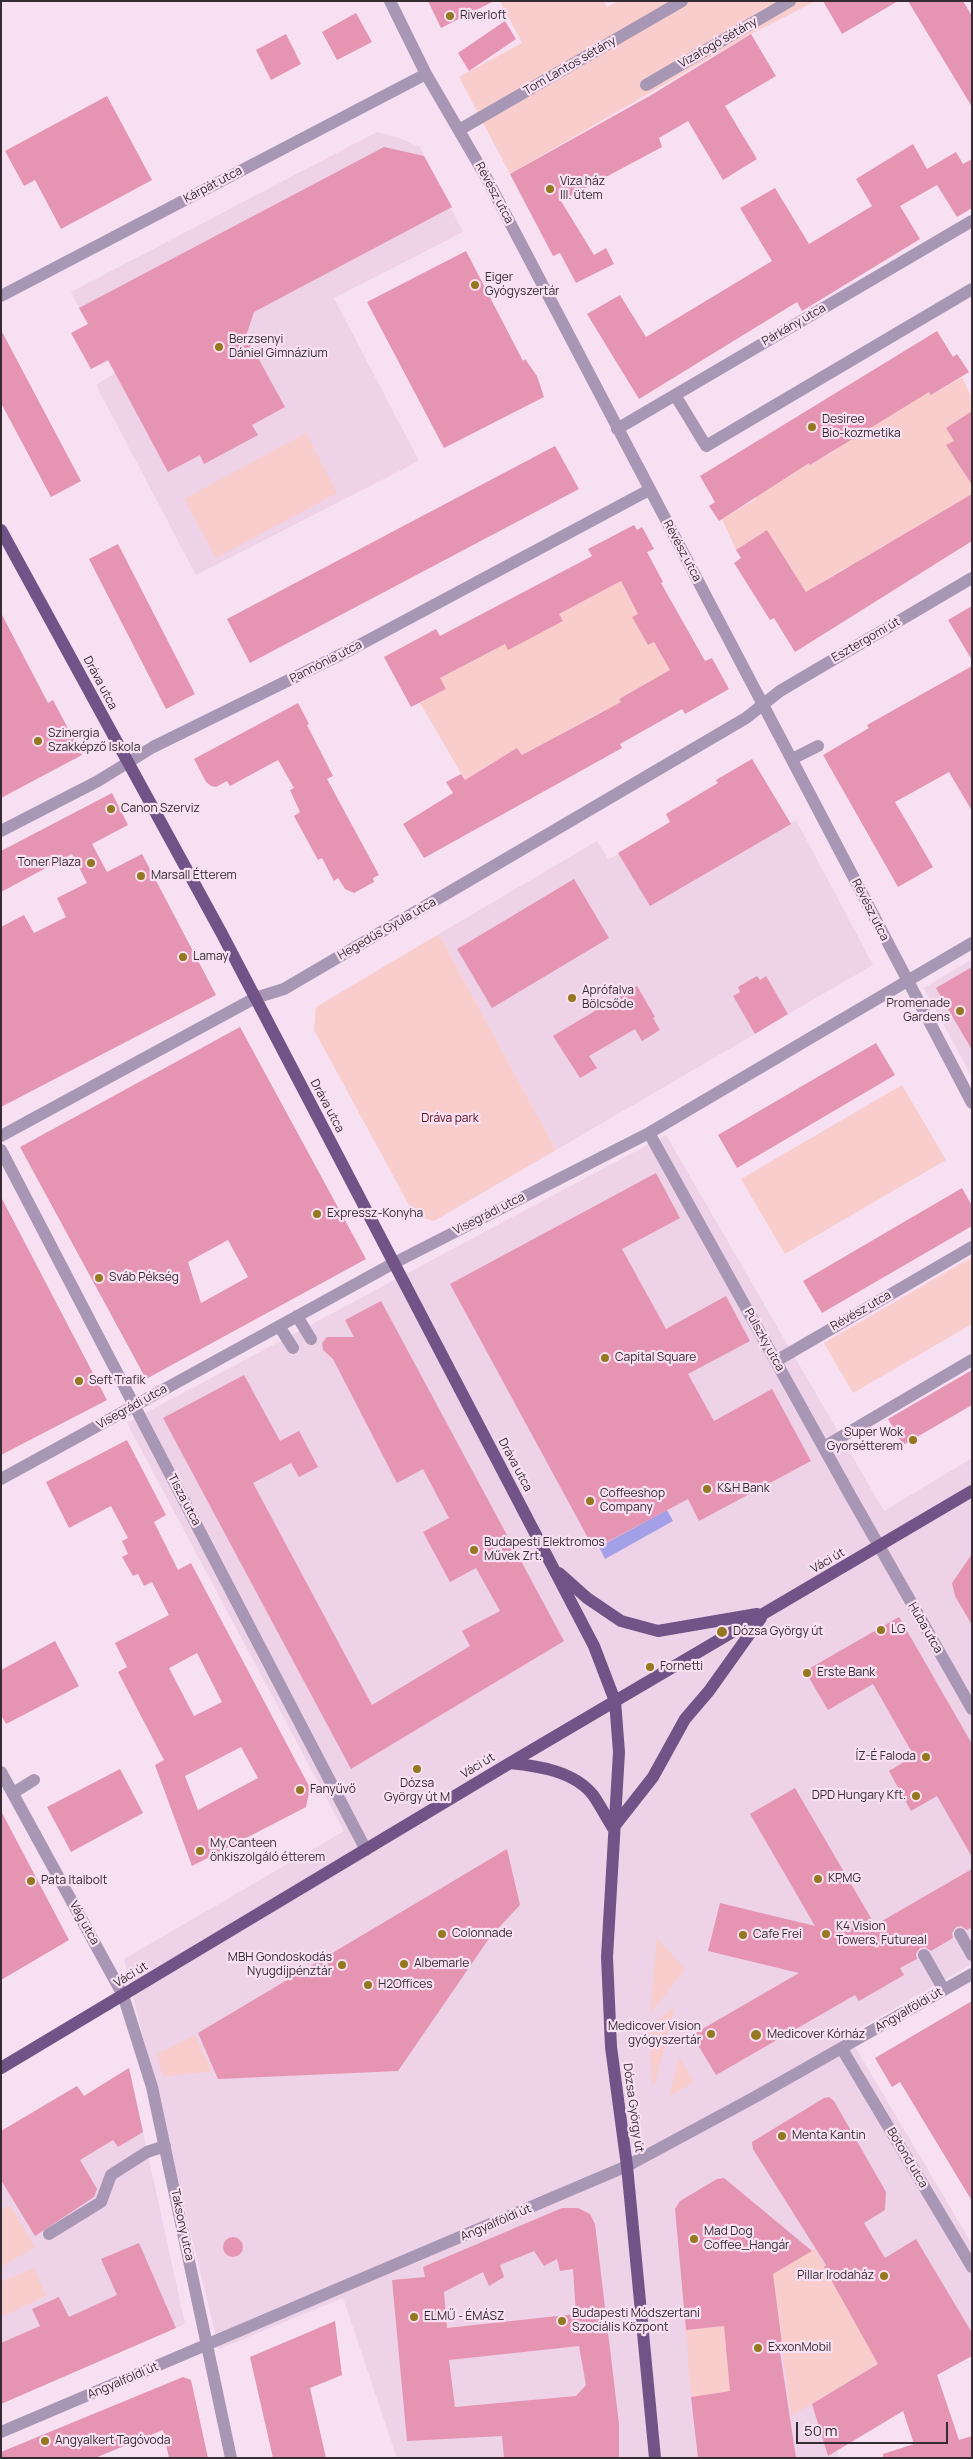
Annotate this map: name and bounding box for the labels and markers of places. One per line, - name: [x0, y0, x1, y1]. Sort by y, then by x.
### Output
- place label: Riverloft: [460, 9, 507, 23]
- marker: Riverloft: [444, 10, 456, 22]
- place label: Viza ház III. ütem: [560, 175, 605, 203]
- marker: Viza ház III. ütem: [544, 183, 556, 195]
- place label: Eiger Gyógyszertár: [485, 271, 559, 299]
- marker: Eiger Gyógyszertár: [469, 279, 481, 291]
- place label: Berzsenyi Dániel Gimnázium: [229, 333, 328, 361]
- marker: Berzsenyi Dániel Gimnázium: [213, 341, 225, 353]
- place label: Desiree Bio-kozmetika: [822, 413, 901, 441]
- marker: Desiree Bio-kozmetika: [806, 421, 818, 433]
- place label: Szinergia Szakképző Iskola: [48, 727, 140, 755]
- marker: Szinergia Szakképző Iskola: [32, 735, 44, 747]
- place label: Canon Szerviz: [121, 802, 200, 816]
- marker: Canon Szerviz: [105, 803, 117, 815]
- place label: Toner Plaza: [18, 856, 81, 870]
- marker: Toner Plaza: [85, 857, 97, 869]
- place label: Marsall Étterem: [151, 869, 237, 883]
- marker: Marsall Étterem: [135, 870, 147, 882]
- place label: Lamay: [193, 950, 229, 964]
- marker: Lamay: [177, 951, 189, 963]
- place label: Aprófalva Bölcsőde: [582, 984, 634, 1012]
- marker: Aprófalva Bölcsőde: [566, 992, 578, 1004]
- place label: Promenade Gardens: [887, 997, 950, 1025]
- marker: Promenade Gardens: [954, 1005, 966, 1017]
- place label: Expressz-Konyha: [327, 1207, 423, 1221]
- marker: Expressz-Konyha: [311, 1208, 323, 1220]
- place label: Sváb Pékség: [109, 1271, 179, 1285]
- marker: Sváb Pékség: [93, 1272, 105, 1284]
- place label: Capital Square: [615, 1351, 696, 1365]
- marker: Capital Square: [599, 1352, 611, 1364]
- place label: Seft Trafik: [89, 1374, 145, 1388]
- marker: Seft Trafik: [73, 1375, 85, 1387]
- place label: Super Wok Gyorsétterem: [827, 1426, 903, 1454]
- marker: Super Wok Gyorsétterem: [907, 1434, 919, 1446]
- place label: K&H Bank: [717, 1482, 770, 1496]
- marker: K&H Bank: [701, 1483, 713, 1495]
- place label: Coffeeshop Company: [600, 1487, 665, 1515]
- marker: Coffeeshop Company: [584, 1495, 596, 1507]
- place label: Budapesti Elektromos Művek Zrt.: [484, 1536, 605, 1564]
- marker: Budapesti Elektromos Művek Zrt.: [468, 1544, 480, 1556]
- place label: LG: [891, 1623, 905, 1637]
- marker: LG: [875, 1624, 887, 1636]
- marker: Dózsa György út: [715, 1625, 729, 1639]
- place label: Dózsa György út: [733, 1625, 823, 1639]
- place label: Fornetti: [660, 1660, 703, 1674]
- marker: Fornetti: [644, 1661, 656, 1673]
- place label: Erste Bank: [817, 1666, 875, 1680]
- marker: Erste Bank: [801, 1667, 813, 1679]
- place label: ÍZ-É Faloda: [855, 1750, 916, 1764]
- marker: ÍZ-É Faloda: [920, 1751, 932, 1763]
- marker: Dózsa György út M: [411, 1763, 423, 1775]
- place label: Dózsa György út M: [384, 1777, 450, 1805]
- place label: Fanyűvő: [310, 1783, 356, 1797]
- marker: Fanyűvő: [294, 1784, 306, 1796]
- place label: DPD Hungary Kft.: [812, 1789, 906, 1803]
- marker: DPD Hungary Kft.: [910, 1790, 922, 1802]
- place label: My Canteen önkiszolgáló étterem: [210, 1837, 325, 1865]
- marker: My Canteen önkiszolgáló étterem: [194, 1845, 206, 1857]
- place label: KPMG: [828, 1872, 861, 1886]
- marker: KPMG: [812, 1873, 824, 1885]
- place label: Pata Italbolt: [41, 1874, 107, 1888]
- marker: Pata Italbolt: [25, 1875, 37, 1887]
- place label: K4 Vision Towers, Futureal: [836, 1920, 927, 1948]
- place label: Colonnade: [452, 1927, 513, 1941]
- marker: Colonnade: [436, 1928, 448, 1940]
- place label: Cafe Frei: [753, 1928, 802, 1942]
- marker: K4 Vision Towers, Futureal: [820, 1928, 832, 1940]
- marker: Cafe Frei: [737, 1929, 749, 1941]
- place label: MBH Gondoskodás Nyugdíjpénztár: [228, 1951, 332, 1979]
- place label: Albemarle: [414, 1957, 469, 1971]
- marker: Albemarle: [398, 1958, 410, 1970]
- marker: MBH Gondoskodás Nyugdíjpénztár: [336, 1959, 348, 1971]
- place label: H2Offices: [378, 1978, 432, 1992]
- marker: H2Offices: [362, 1979, 374, 1991]
- place label: Medicover Vision gyógyszertár: [608, 2020, 701, 2048]
- marker: Medicover Vision gyógyszertár: [705, 2028, 717, 2040]
- marker: Medicover Kórház: [749, 2028, 763, 2042]
- place label: Medicover Kórház: [767, 2028, 865, 2042]
- place label: Menta Kantin: [792, 2129, 866, 2143]
- marker: Menta Kantin: [776, 2130, 788, 2142]
- place label: Mad Dog Coffee_Hangár: [704, 2225, 789, 2253]
- marker: Mad Dog Coffee_Hangár: [688, 2233, 700, 2245]
- place label: Pillar Irodaház: [797, 2269, 874, 2283]
- marker: Pillar Irodaház: [878, 2270, 890, 2282]
- place label: Budapesti Módszertani Szociális Központ: [572, 2307, 700, 2335]
- place label: ELMŰ - ÉMÁSZ: [424, 2310, 504, 2324]
- marker: ELMŰ - ÉMÁSZ: [408, 2311, 420, 2323]
- marker: Budapesti Módszertani Szociális Központ: [556, 2315, 568, 2327]
- place label: ExxonMobil: [768, 2341, 831, 2355]
- marker: ExxonMobil: [752, 2342, 764, 2354]
- place label: Angyalkert Tagóvoda: [55, 2434, 170, 2448]
- marker: Angyalkert Tagóvoda: [39, 2435, 51, 2447]

